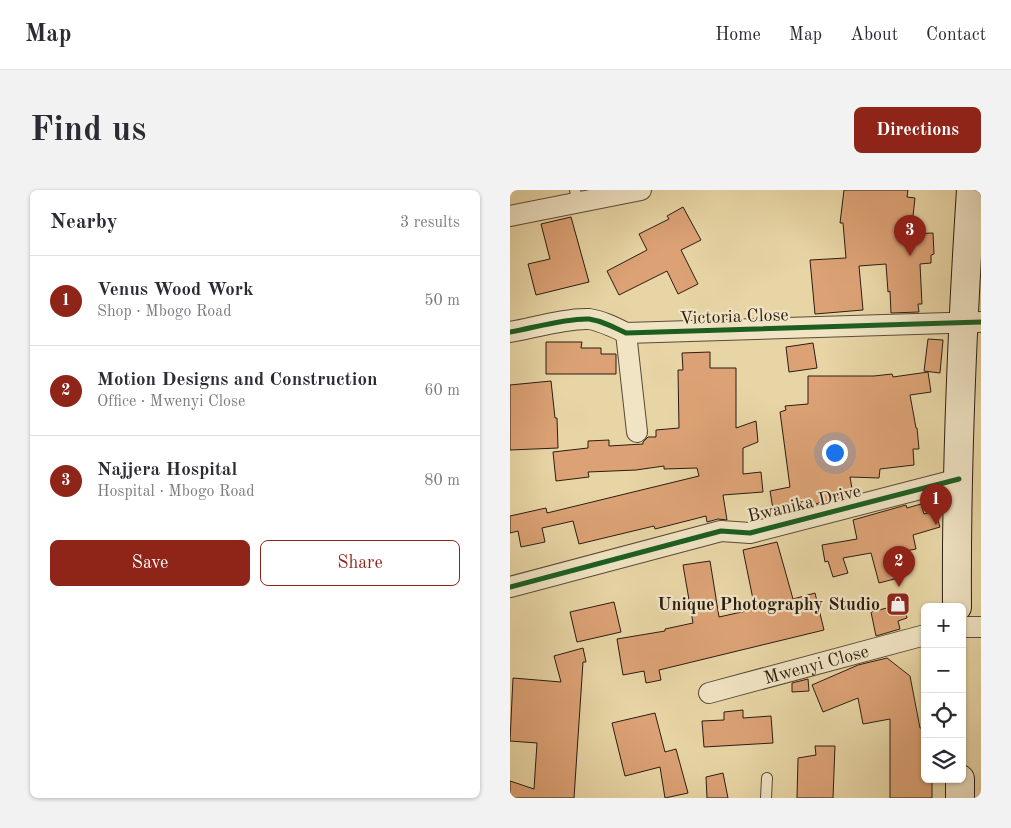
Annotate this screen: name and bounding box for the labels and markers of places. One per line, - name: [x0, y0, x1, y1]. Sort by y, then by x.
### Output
- pin: 3: [894, 215, 926, 256]
- pin: 1: [920, 484, 952, 525]
- pin: 2: [883, 546, 915, 587]
- shop icon: Unique Photography Studio: [885, 591, 911, 617]
- place label: Unique Photography Studio: [657, 596, 880, 614]

